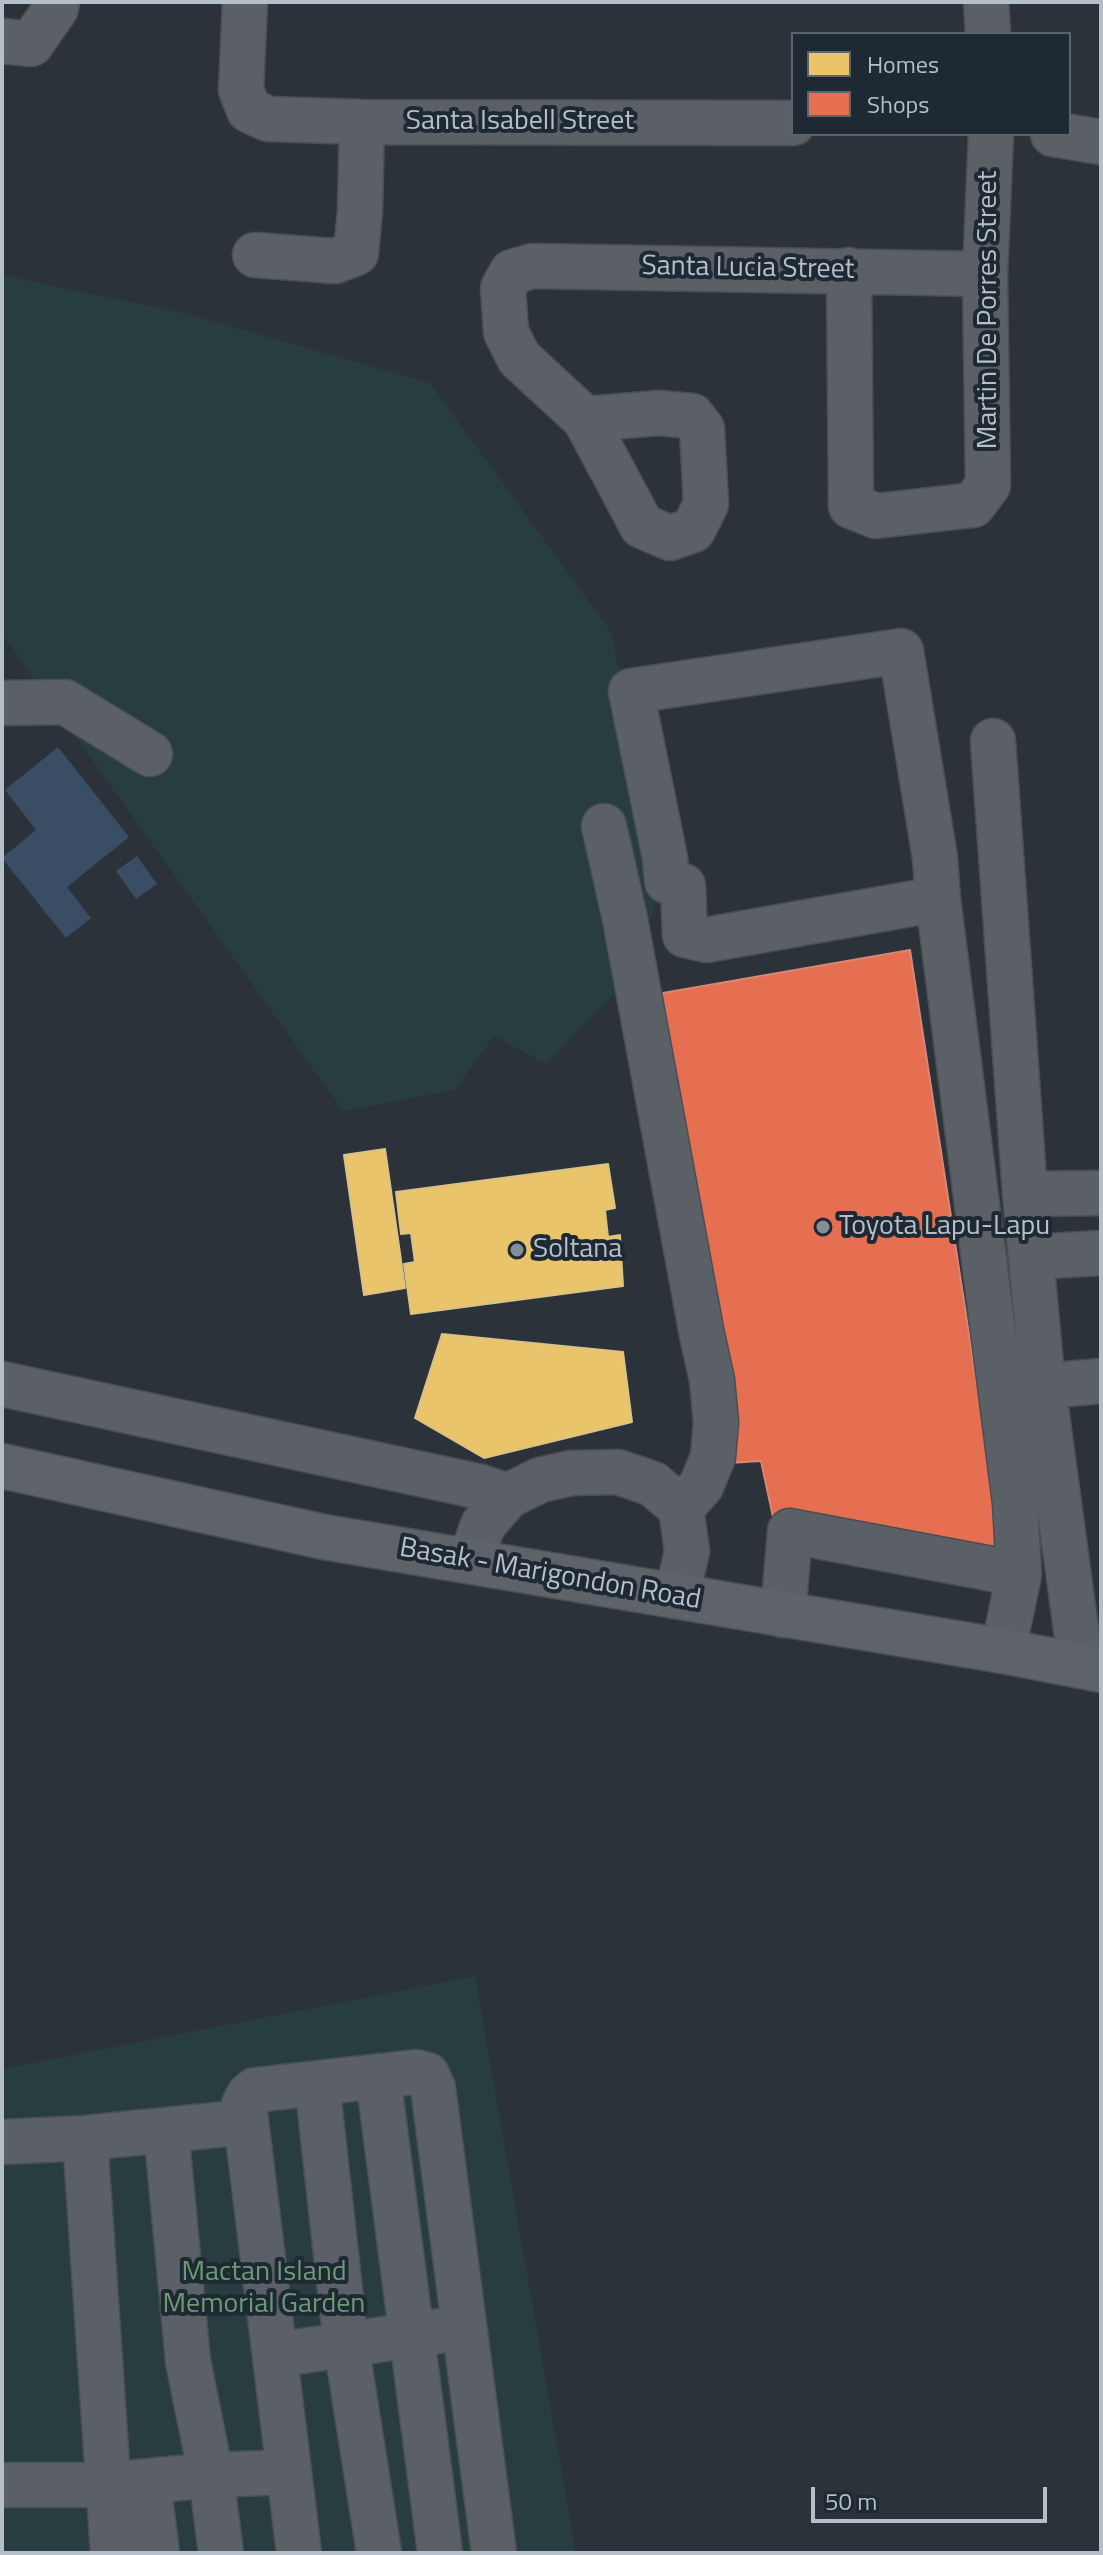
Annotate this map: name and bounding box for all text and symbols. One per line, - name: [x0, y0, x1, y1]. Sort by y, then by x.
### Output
- legend: [791, 32, 1071, 136]
- text: Homes: [867, 46, 939, 82]
- text: Shops: [867, 86, 929, 122]
- street label: Santa Isabell Street: [406, 105, 634, 139]
- street label: Martin De Porres Street: [972, 171, 1006, 449]
- street label: Santa Lucia Street: [641, 250, 855, 288]
- place label: Toyota Lapu-Lapu: [839, 1210, 1050, 1244]
- marker: Toyota Lapu-Lapu: [814, 1218, 832, 1236]
- place label: Soltana: [533, 1233, 622, 1267]
- marker: Soltana: [508, 1241, 526, 1259]
- street label: Basak - Marigondon Road: [397, 1532, 703, 1618]
- park label: Mactan Island Memorial Garden: [163, 2256, 365, 2322]
- scale bar: [815, 2471, 1051, 2521]
- text: 50 m: [825, 2483, 877, 2519]

